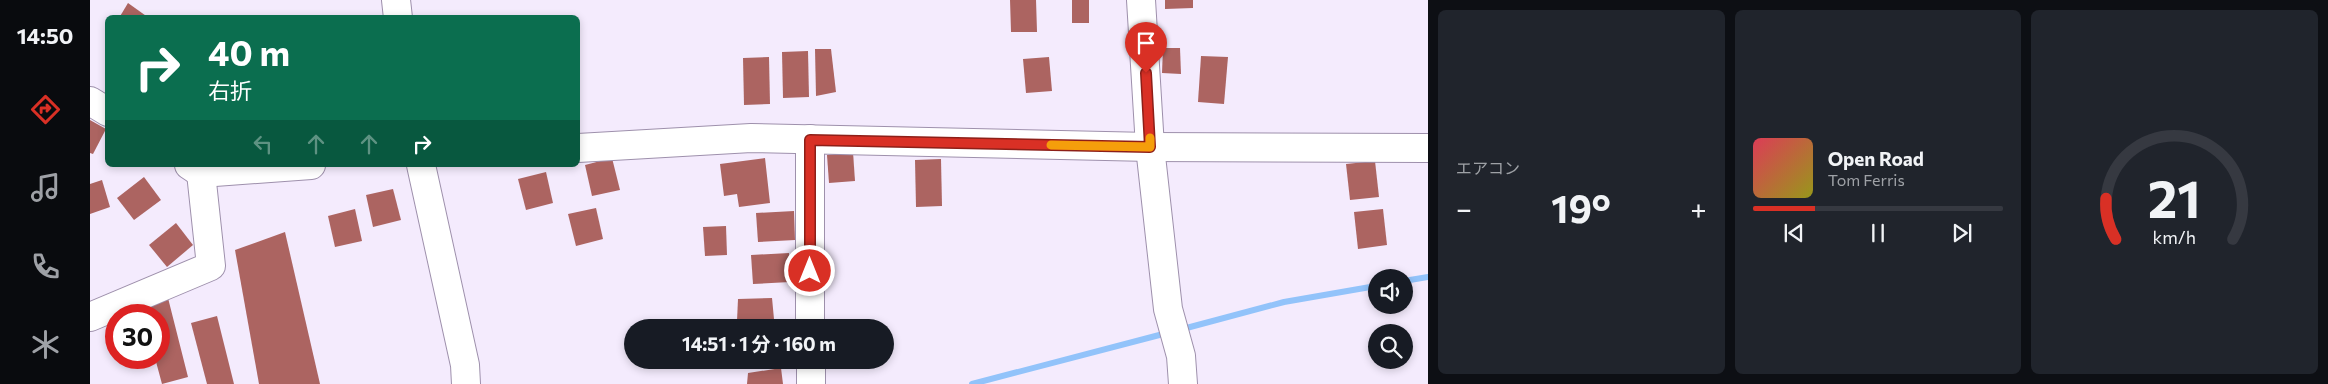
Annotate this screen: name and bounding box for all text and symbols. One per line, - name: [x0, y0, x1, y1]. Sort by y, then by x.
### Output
- text: 14:50: [17, 22, 73, 49]
- pin: [1125, 22, 1167, 73]
- icon: arrive: [1132, 29, 1160, 57]
- text: 40 m: [208, 30, 290, 73]
- icon: right: [125, 35, 190, 100]
- text: 右折: [208, 77, 252, 104]
- icon: directions: [28, 92, 63, 127]
- icon: left: [249, 130, 277, 158]
- icon: ahead: [302, 130, 330, 158]
- icon: ahead: [355, 130, 383, 158]
- icon: right: [408, 130, 436, 158]
- text: Open Road: [1828, 147, 1924, 170]
- text: エアコン: [1456, 158, 1520, 177]
- text: 21: [2148, 165, 2201, 229]
- icon: music: [28, 170, 63, 205]
- text: Tom Ferris: [1828, 170, 1905, 189]
- text: 19°: [1551, 184, 1611, 231]
- text: −: [1456, 191, 1472, 225]
- text: +: [1690, 191, 1707, 225]
- icon: previous: [1780, 219, 1808, 247]
- icon: pause: [1864, 219, 1892, 247]
- icon: next: [1948, 219, 1976, 247]
- text: km/h: [2153, 226, 2196, 248]
- position arrow: [783, 244, 835, 296]
- icon: phone: [28, 249, 63, 284]
- map controls: [1368, 269, 1413, 369]
- button: sound: [1368, 269, 1413, 314]
- speed limit sign: 30: [105, 304, 170, 369]
- button: search: [1368, 324, 1413, 369]
- icon: climate: [28, 327, 63, 362]
- text: 14:51 · 1 分 · 160 m: [682, 332, 836, 355]

